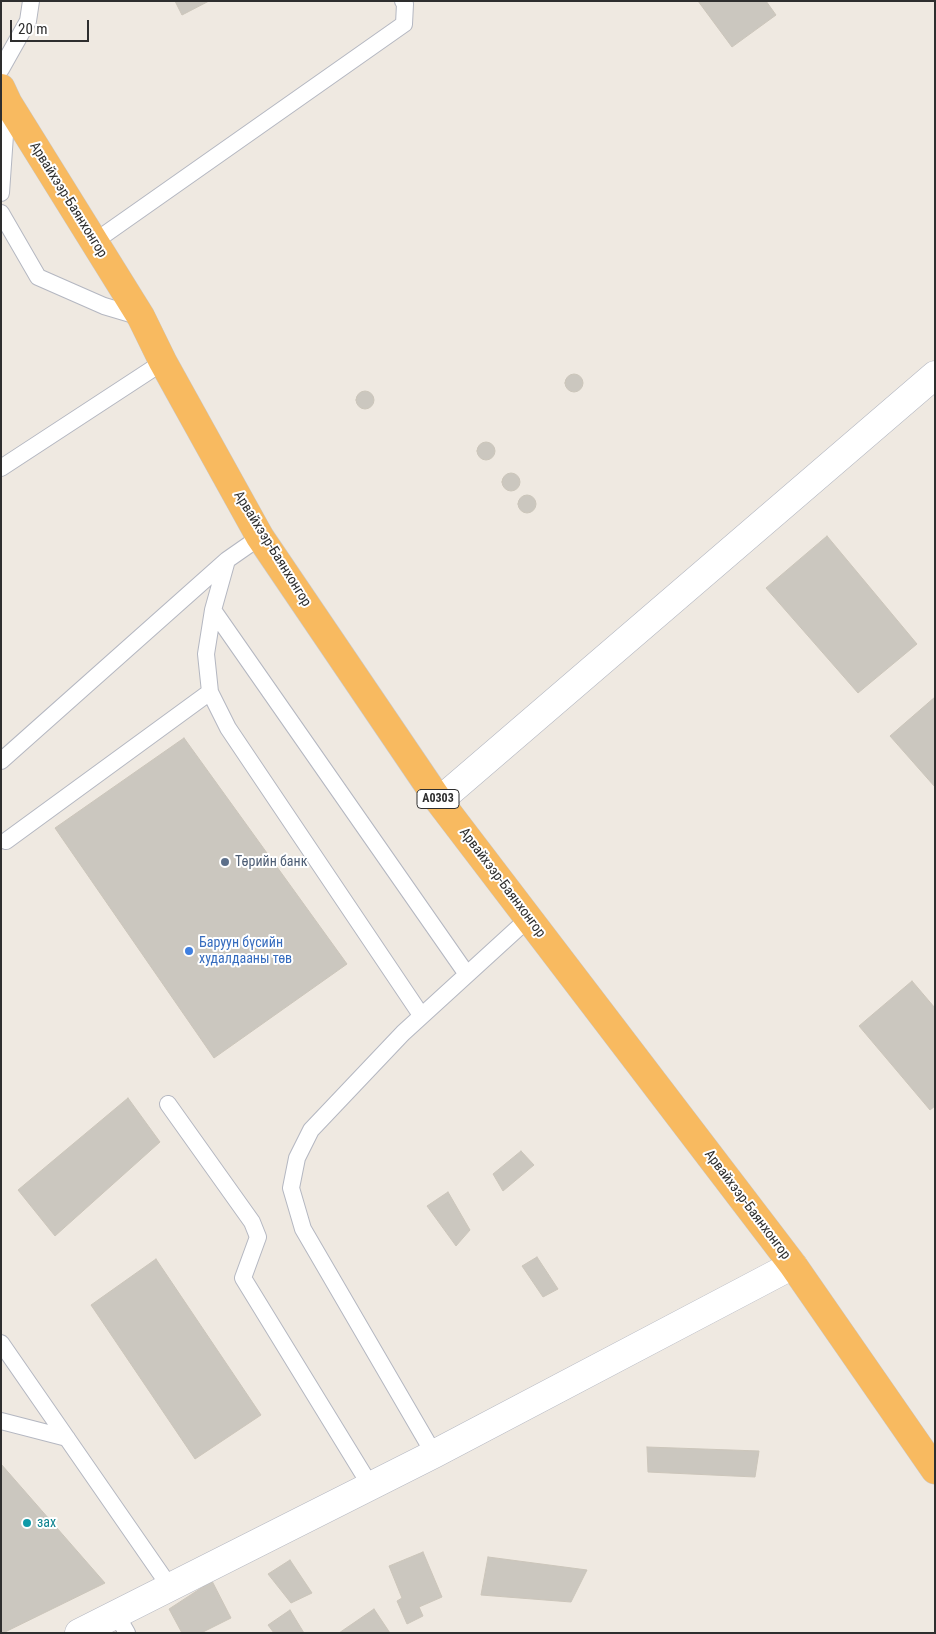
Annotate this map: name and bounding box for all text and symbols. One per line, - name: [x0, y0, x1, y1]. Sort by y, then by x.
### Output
- scale bar: [12, 10, 91, 42]
- text: 20 m: [18, 20, 48, 38]
- street label: Арвайхээр-Баянхонгор: [26, 139, 110, 261]
- street label: Арвайхээр-Баянхонгор: [230, 488, 314, 610]
- road number: A0303: [417, 790, 459, 809]
- street label: Арвайхээр-Баянхонгор: [455, 825, 549, 941]
- place label: Төрийн банк: [235, 854, 307, 870]
- marker: Төрийн банк: [219, 856, 231, 868]
- place label: Баруун бүсийн худалдааны төв: [199, 935, 292, 968]
- marker: Баруун бүсийн худалдааны төв: [183, 945, 195, 957]
- street label: Арвайхээр-Баянхонгор: [700, 1147, 794, 1263]
- place label: зах: [37, 1515, 56, 1531]
- marker: зах: [21, 1517, 33, 1529]

